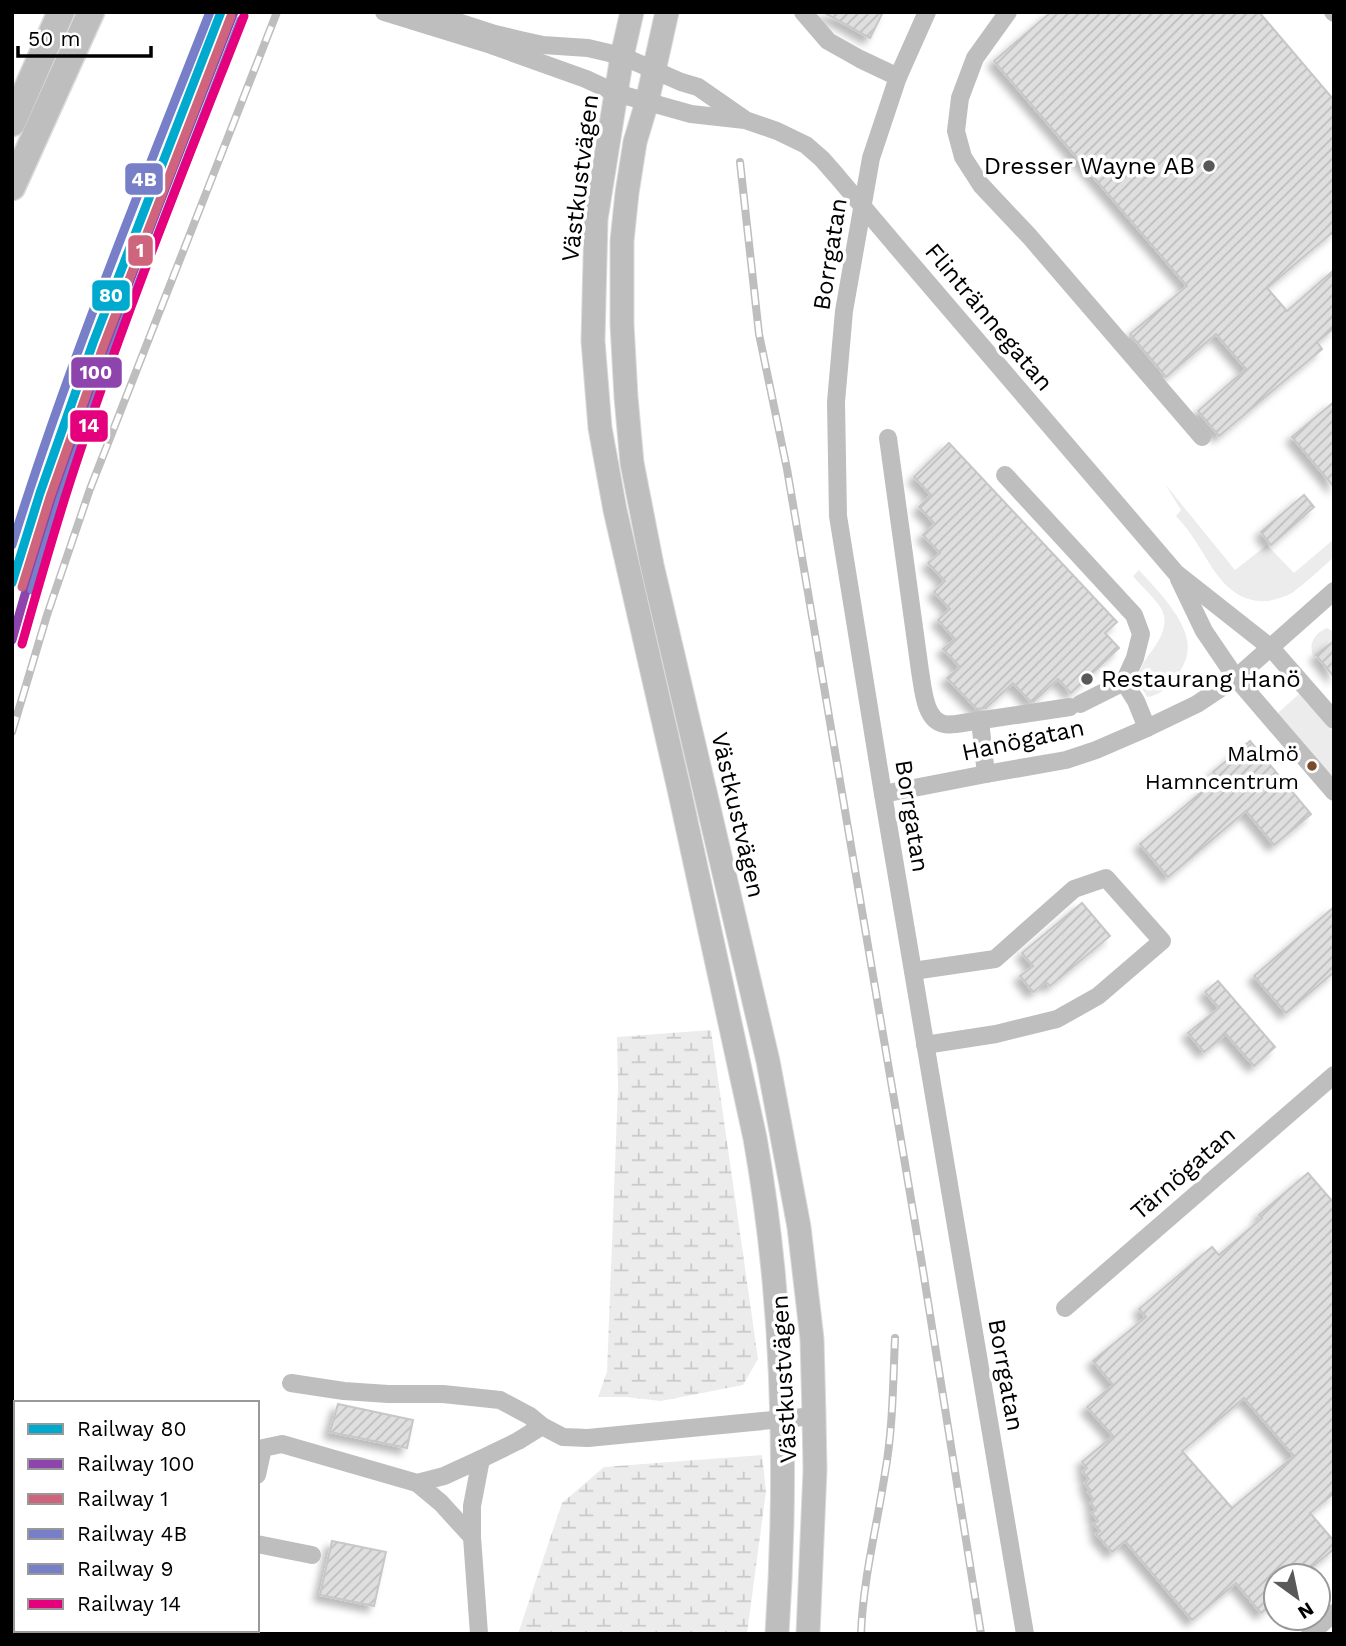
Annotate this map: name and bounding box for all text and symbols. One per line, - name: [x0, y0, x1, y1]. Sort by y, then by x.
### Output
- scale bar: [18, 14, 150, 58]
- text: 50 m: [28, 26, 80, 51]
- street label: Västkustvägen: [556, 93, 604, 263]
- place label: Dresser Wayne AB: [984, 152, 1195, 180]
- marker: Dresser Wayne AB: [1201, 158, 1217, 174]
- line badge: 4B: [124, 162, 164, 196]
- text: 4B: [131, 168, 157, 191]
- street label: Borrgatan: [807, 196, 853, 312]
- line badge: 1: [127, 234, 154, 267]
- street label: Flintrännegatan: [919, 237, 1059, 397]
- text: 1: [136, 239, 144, 262]
- line badge: 80: [91, 279, 131, 312]
- text: 80: [99, 284, 123, 307]
- line badge: 100: [70, 356, 123, 389]
- text: 100: [80, 361, 112, 384]
- line badge: 14: [69, 409, 109, 443]
- text: 14: [79, 414, 99, 437]
- place label: Restaurang Hanö: [1101, 665, 1301, 693]
- marker: Restaurang Hanö: [1079, 671, 1095, 687]
- street label: Hanögatan: [959, 713, 1087, 767]
- street label: Västkustvägen: [705, 730, 771, 900]
- place label: Malmö Hamncentrum: [1145, 741, 1299, 794]
- street label: Borrgatan: [889, 758, 935, 874]
- marker: Malmö Hamncentrum: [1305, 759, 1319, 773]
- street label: Tärnögatan: [1125, 1120, 1241, 1226]
- street label: Västkustvägen: [766, 1294, 802, 1464]
- street label: Borrgatan: [982, 1317, 1030, 1433]
- legend: [14, 1401, 259, 1632]
- text: Railway 80: [77, 1416, 187, 1441]
- text: Railway 100: [77, 1451, 194, 1476]
- text: Railway 1: [77, 1486, 168, 1511]
- text: Railway 4B: [77, 1521, 187, 1546]
- text: Railway 9: [77, 1556, 174, 1581]
- north arrow: [1262, 1562, 1332, 1632]
- text: Railway 14: [77, 1591, 181, 1616]
- text: N: [1294, 1597, 1318, 1624]

